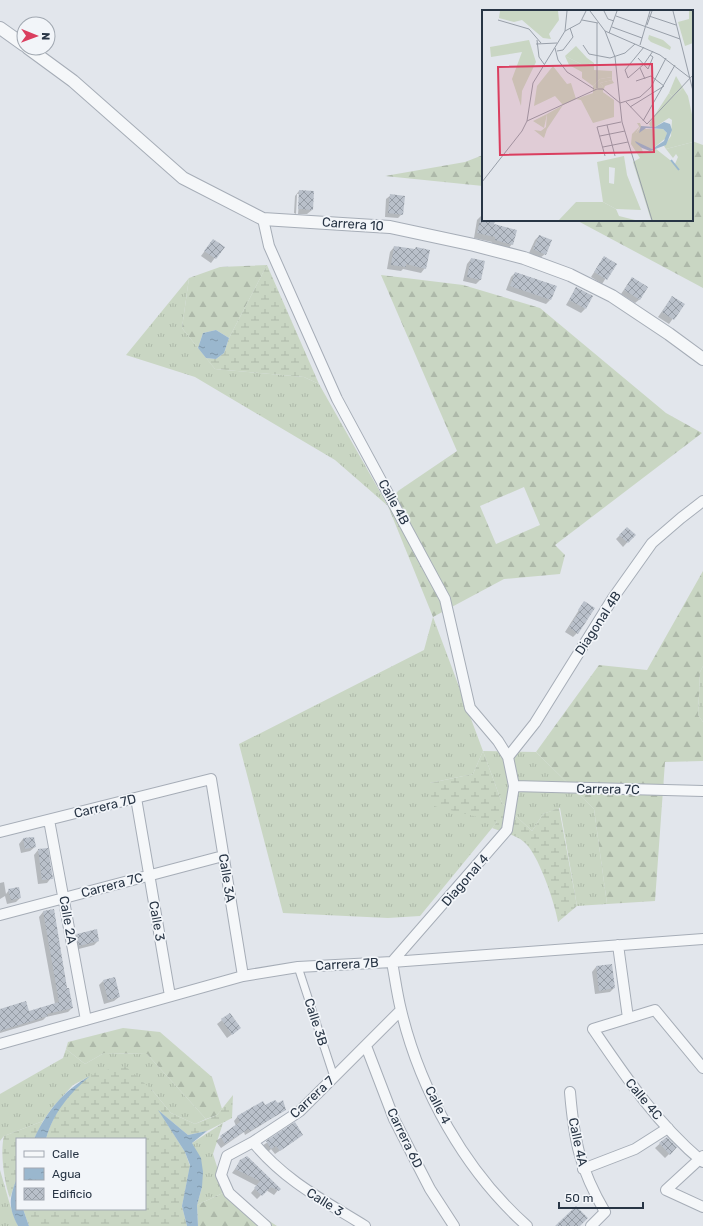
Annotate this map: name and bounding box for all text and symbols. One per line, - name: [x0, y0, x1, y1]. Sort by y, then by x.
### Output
- inset map: [482, 10, 693, 221]
- north arrow: [16, 16, 56, 56]
- text: N: [39, 32, 52, 40]
- street label: Carrera 10: [322, 214, 384, 234]
- street label: Calle 4B: [375, 477, 413, 527]
- street label: Diagonal 4B: [572, 588, 625, 658]
- street label: Carrera 7C: [576, 781, 640, 797]
- street label: Carrera 7D: [72, 791, 138, 821]
- street label: Diagonal 4: [438, 851, 492, 910]
- street label: Calle 3A: [216, 853, 238, 904]
- street label: Carrera 7C: [79, 869, 145, 900]
- street label: Calle 2A: [56, 895, 80, 946]
- street label: Calle 3: [146, 900, 168, 942]
- street label: Carrera 7B: [315, 955, 379, 973]
- street label: Calle 3B: [301, 996, 331, 1048]
- street label: Carrera 7: [287, 1073, 337, 1121]
- street label: Calle 4C: [622, 1075, 666, 1123]
- street label: Calle 4: [422, 1083, 454, 1127]
- street label: Carrera 6D: [384, 1106, 426, 1170]
- street label: Calle 4A: [566, 1116, 591, 1168]
- legend: [16, 1138, 146, 1210]
- text: Calle: [52, 1147, 79, 1161]
- text: Agua: [52, 1167, 81, 1181]
- scale bar: [559, 1184, 643, 1210]
- street label: Calle 3: [304, 1185, 346, 1219]
- text: Edificio: [52, 1187, 92, 1201]
- text: 50 m: [565, 1191, 593, 1205]

